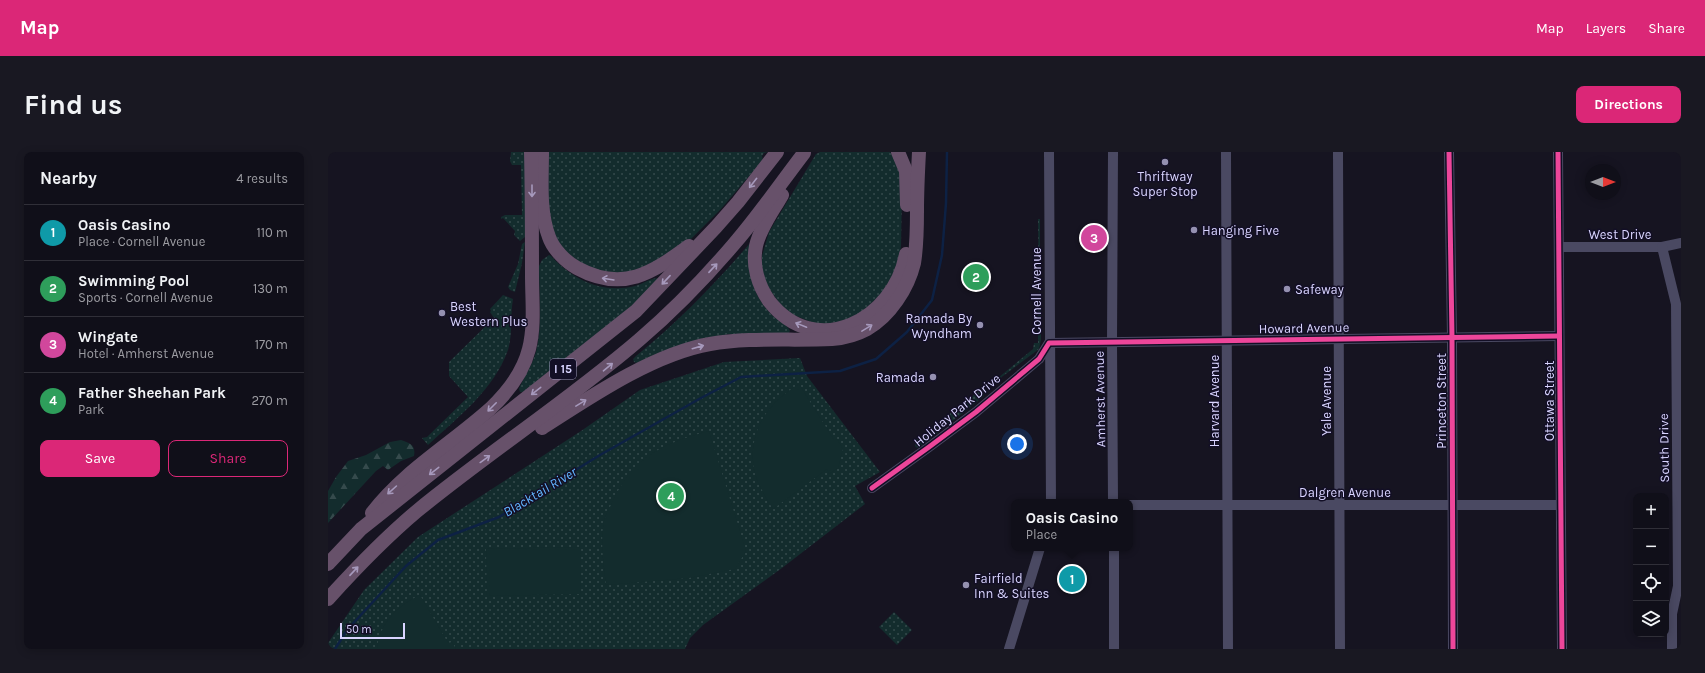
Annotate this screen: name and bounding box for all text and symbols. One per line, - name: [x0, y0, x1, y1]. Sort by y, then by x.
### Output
- text: Map: [20, 17, 59, 39]
- text: Map: [1536, 20, 1564, 37]
- text: Layers: [1586, 20, 1626, 37]
- text: Share: [1648, 20, 1685, 37]
- button: Directions: [1576, 86, 1681, 123]
- text: Find us: [24, 88, 123, 121]
- marker: Thriftway Super Stop: [1160, 157, 1170, 167]
- north arrow: [1585, 164, 1621, 200]
- text: Nearby: [40, 168, 97, 188]
- place label: Thriftway Super Stop: [1132, 169, 1198, 199]
- text: 4 results: [236, 171, 288, 186]
- one-way arrow: [749, 177, 757, 188]
- one-way arrow: [528, 184, 536, 197]
- text: Oasis Casino: [78, 216, 171, 234]
- pin: 3: [1081, 223, 1107, 253]
- place label: Hanging Five: [1202, 223, 1279, 238]
- text: 1: [51, 225, 55, 240]
- text: 110 m: [256, 225, 288, 240]
- marker: Hanging Five: [1189, 225, 1199, 235]
- street label: West Drive: [1588, 227, 1652, 242]
- text: Place · Cornell Avenue: [78, 234, 205, 249]
- street label: Cornell Avenue: [1029, 247, 1044, 335]
- pin: 2: [963, 262, 989, 292]
- one-way arrow: [708, 263, 717, 273]
- text: Swimming Pool: [78, 272, 189, 290]
- one-way arrow: [602, 274, 615, 282]
- one-way arrow: [662, 275, 671, 285]
- text: 2: [49, 281, 57, 296]
- text: 130 m: [253, 281, 288, 296]
- place label: Safeway: [1295, 282, 1344, 297]
- marker: Safeway: [1282, 284, 1292, 294]
- text: Sports · Cornell Avenue: [78, 290, 213, 305]
- place label: Best Western Plus: [450, 299, 528, 329]
- marker: Best Western Plus: [437, 308, 447, 318]
- place label: Ramada By Wyndham: [905, 311, 972, 341]
- marker: Ramada By Wyndham: [975, 320, 985, 330]
- street label: Howard Avenue: [1259, 320, 1350, 336]
- one-way arrow: [795, 321, 807, 328]
- one-way arrow: [861, 324, 872, 332]
- text: Wingate: [78, 328, 138, 346]
- text: 3: [49, 337, 57, 352]
- text: 170 m: [255, 337, 288, 352]
- one-way arrow: [691, 343, 704, 350]
- text: Hotel · Amherst Avenue: [78, 346, 214, 361]
- street label: Amherst Avenue: [1092, 350, 1108, 447]
- street label: Princeton Street: [1434, 353, 1449, 449]
- street label: Harvard Avenue: [1207, 354, 1222, 447]
- road number: I 15: [550, 359, 576, 379]
- street label: Ottawa Street: [1542, 361, 1557, 441]
- one-way arrow: [602, 362, 613, 371]
- street label: Yale Avenue: [1319, 366, 1334, 436]
- place label: Ramada: [876, 370, 925, 385]
- street label: Holiday Park Drive: [911, 370, 1004, 450]
- marker: Ramada: [928, 372, 938, 382]
- text: Father Sheehan Park: [78, 384, 226, 402]
- one-way arrow: [530, 387, 541, 395]
- text: 4: [49, 393, 57, 408]
- text: 270 m: [251, 393, 288, 408]
- one-way arrow: [575, 399, 586, 407]
- text: Park: [78, 402, 104, 417]
- one-way arrow: [487, 402, 497, 411]
- street label: South Drive: [1656, 413, 1672, 483]
- your location: [1007, 434, 1027, 454]
- button: Save: [40, 440, 160, 477]
- button: Share: [168, 440, 288, 477]
- one-way arrow: [480, 455, 491, 464]
- water label: Blacktail River: [500, 463, 581, 521]
- one-way arrow: [428, 467, 439, 476]
- pin: 4: [658, 481, 684, 511]
- street label: Dalgren Avenue: [1299, 485, 1391, 500]
- one-way arrow: [387, 486, 398, 495]
- map controls: [1633, 493, 1669, 637]
- button: +: [1633, 493, 1669, 529]
- popup: [1011, 499, 1133, 551]
- text: Oasis Casino: [1026, 509, 1118, 527]
- text: Place: [1026, 527, 1057, 542]
- button: −: [1633, 529, 1669, 565]
- pin: 1: [1059, 564, 1085, 594]
- button: locate: [1633, 565, 1669, 601]
- one-way arrow: [350, 566, 359, 576]
- place label: Fairfield Inn & Suites: [974, 571, 1050, 601]
- marker: Fairfield Inn & Suites: [961, 580, 971, 590]
- button: layers: [1633, 601, 1669, 637]
- scale bar: [340, 621, 405, 640]
- text: 50 m: [346, 623, 372, 636]

